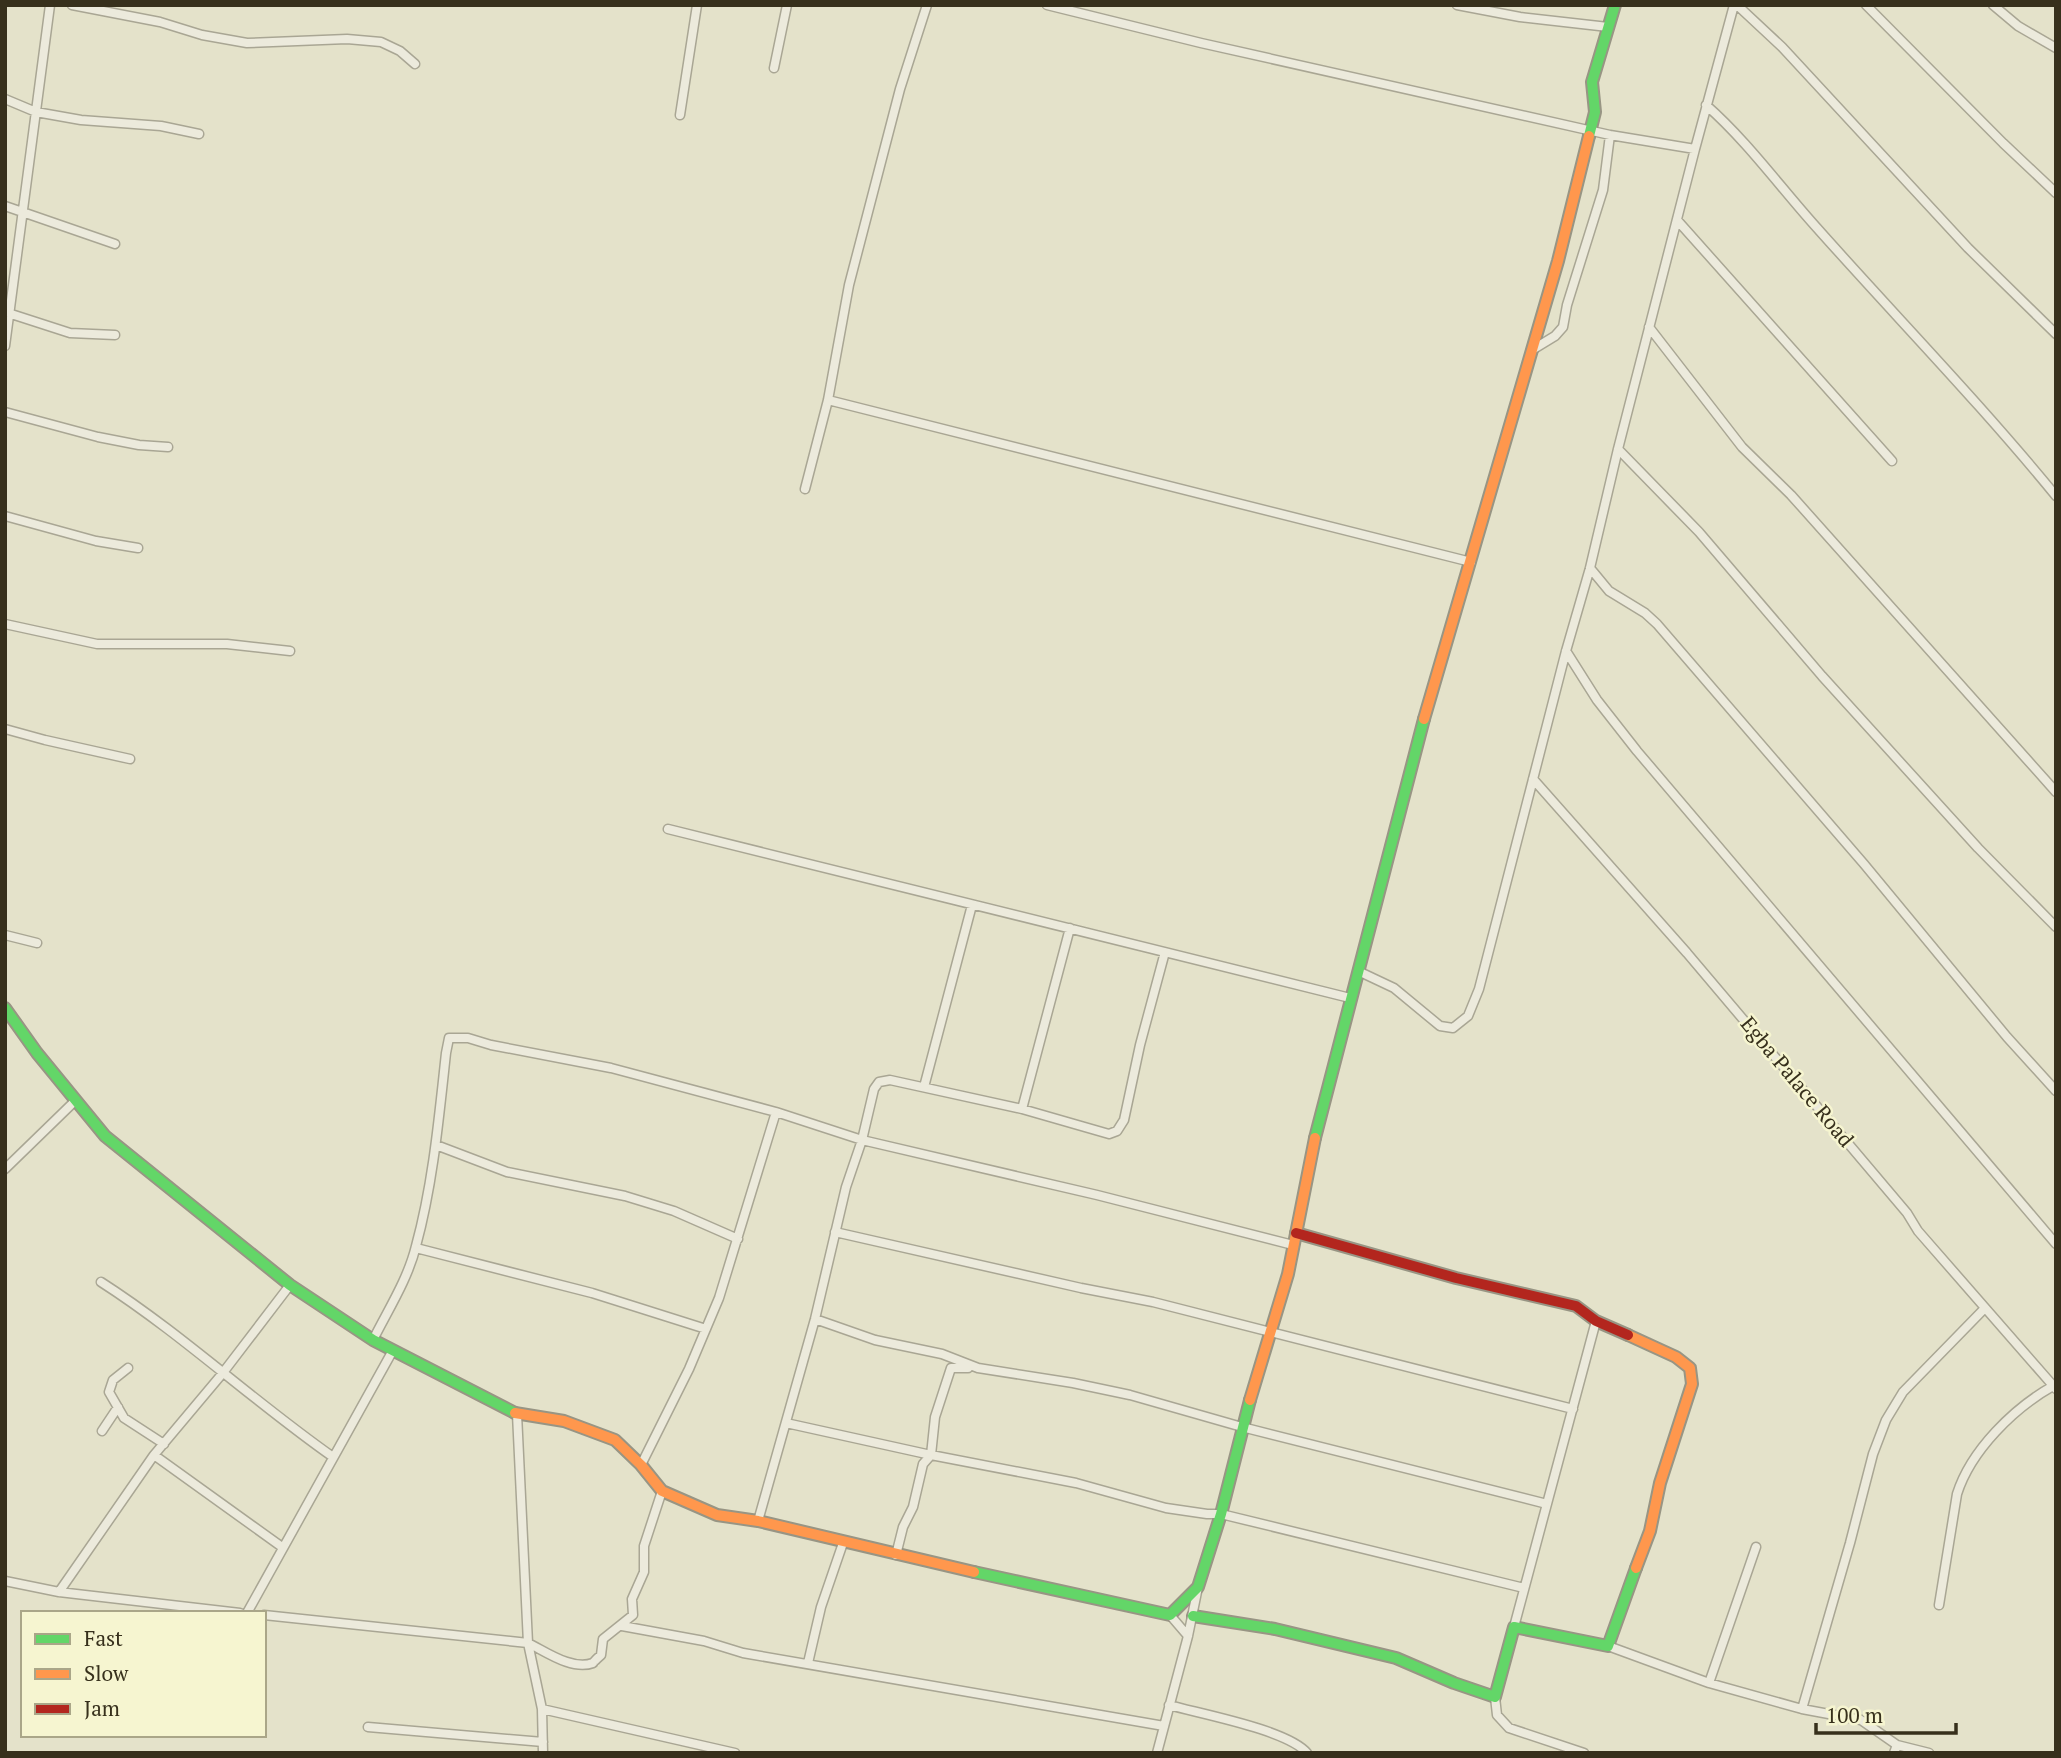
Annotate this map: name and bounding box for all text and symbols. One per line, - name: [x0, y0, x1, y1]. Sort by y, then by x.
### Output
- street label: Egba Palace Road: [1735, 1010, 1861, 1153]
- legend: [21, 1611, 266, 1737]
- text: Fast: [84, 1624, 123, 1652]
- text: Slow: [84, 1659, 129, 1687]
- scale bar: [1816, 1692, 1956, 1736]
- text: Jam: [84, 1694, 120, 1722]
- text: 100 m: [1826, 1701, 1883, 1729]

